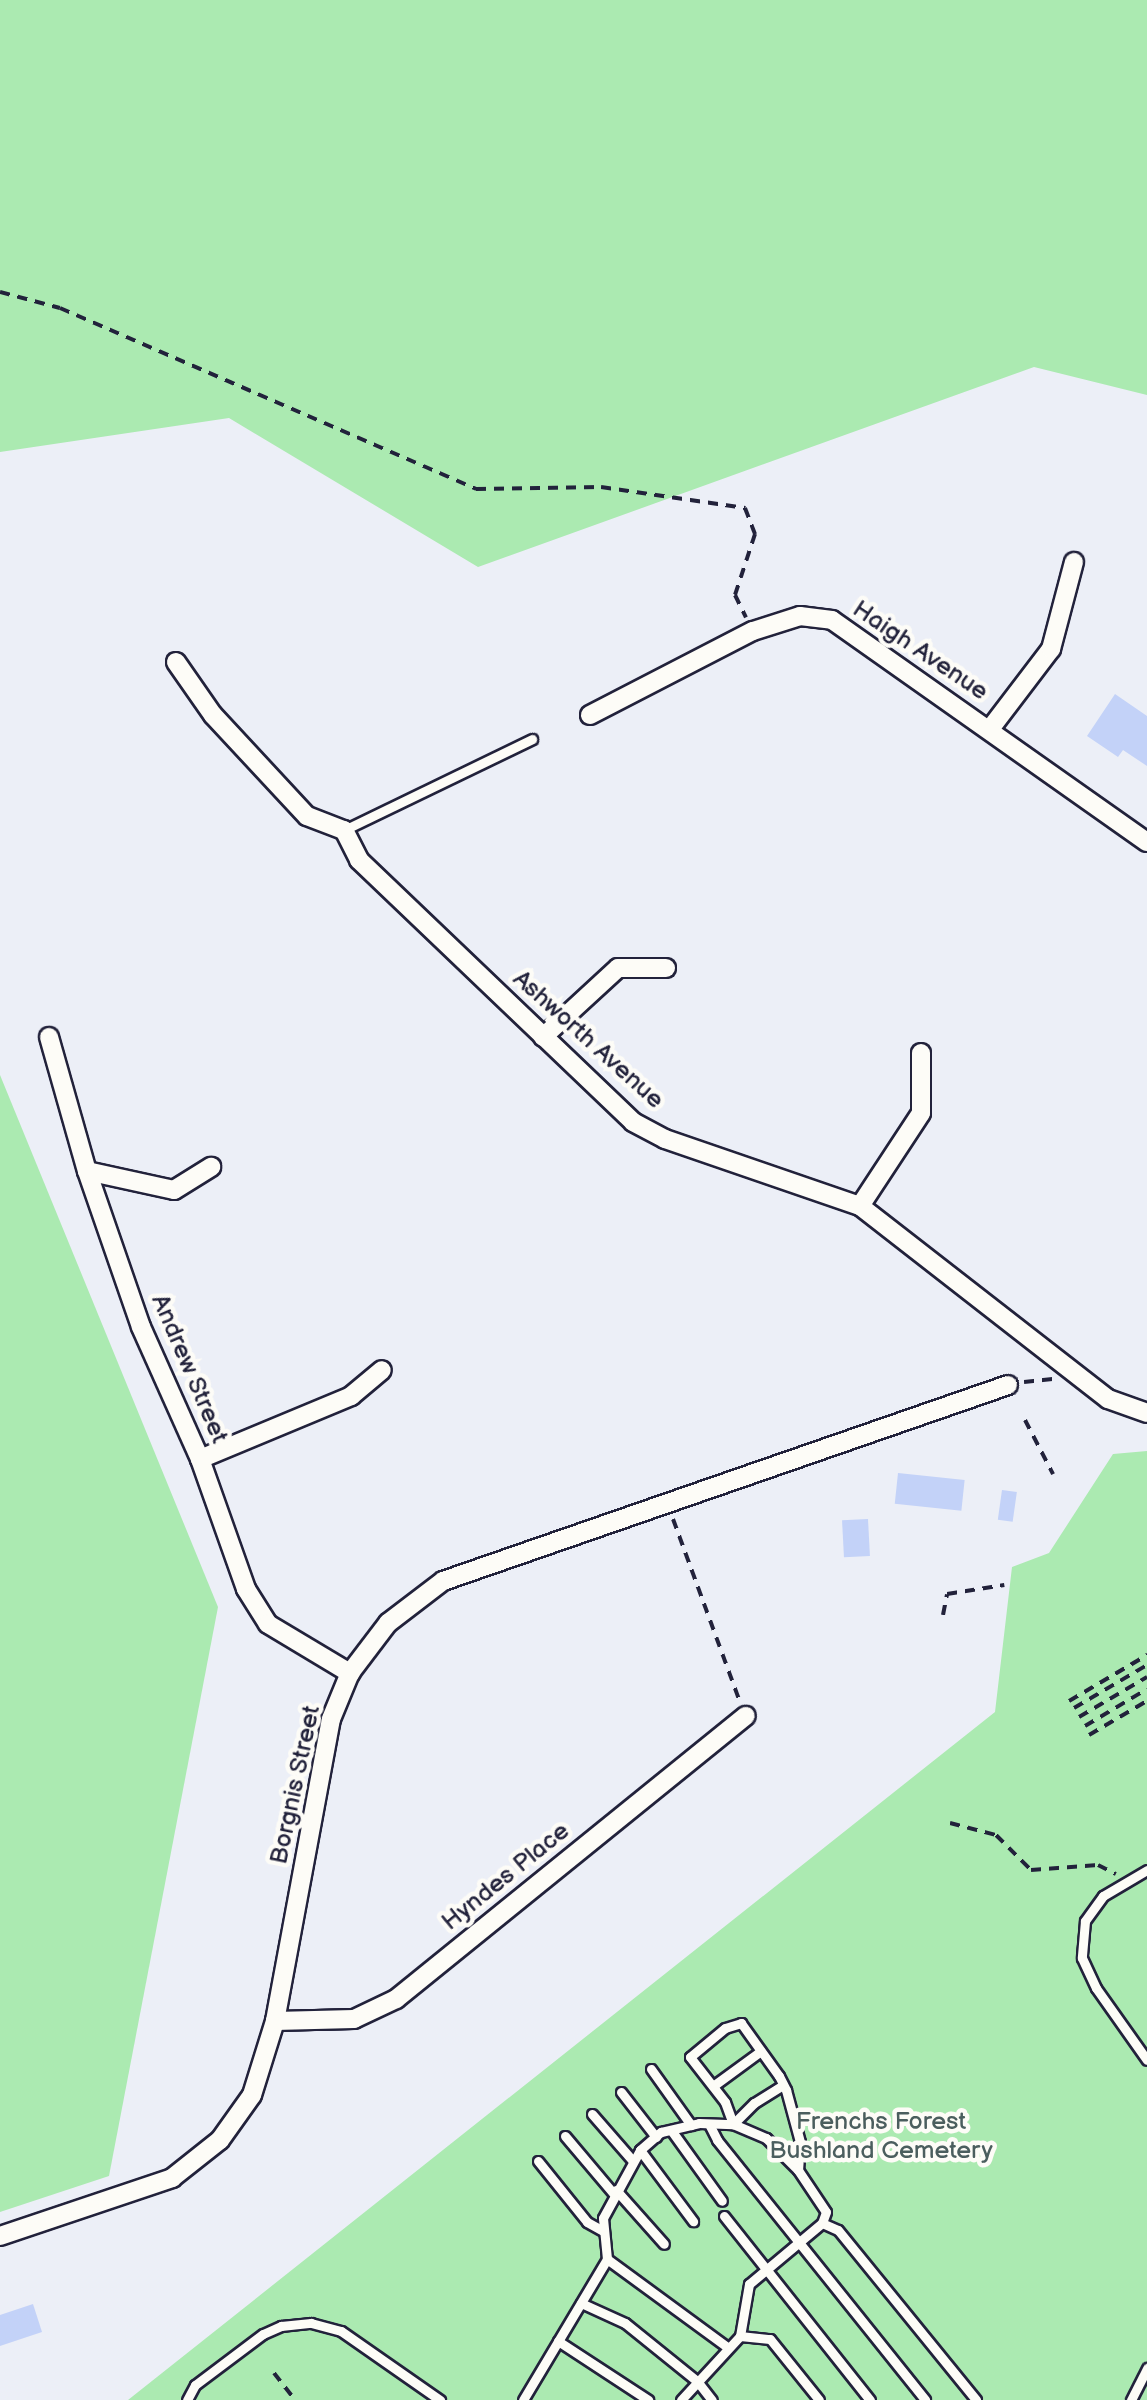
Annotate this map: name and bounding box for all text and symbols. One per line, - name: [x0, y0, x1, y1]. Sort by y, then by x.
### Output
- street label: Haigh Avenue: [846, 595, 994, 707]
- street label: Ashworth Avenue: [506, 964, 670, 1116]
- street label: Andrew Street: [144, 1290, 234, 1448]
- street label: Borgnis Street: [264, 1703, 328, 1867]
- street label: Hyndes Place: [436, 1816, 576, 1938]
- park label: Frenchs Forest Bushland Cemetery: [769, 2108, 993, 2167]

